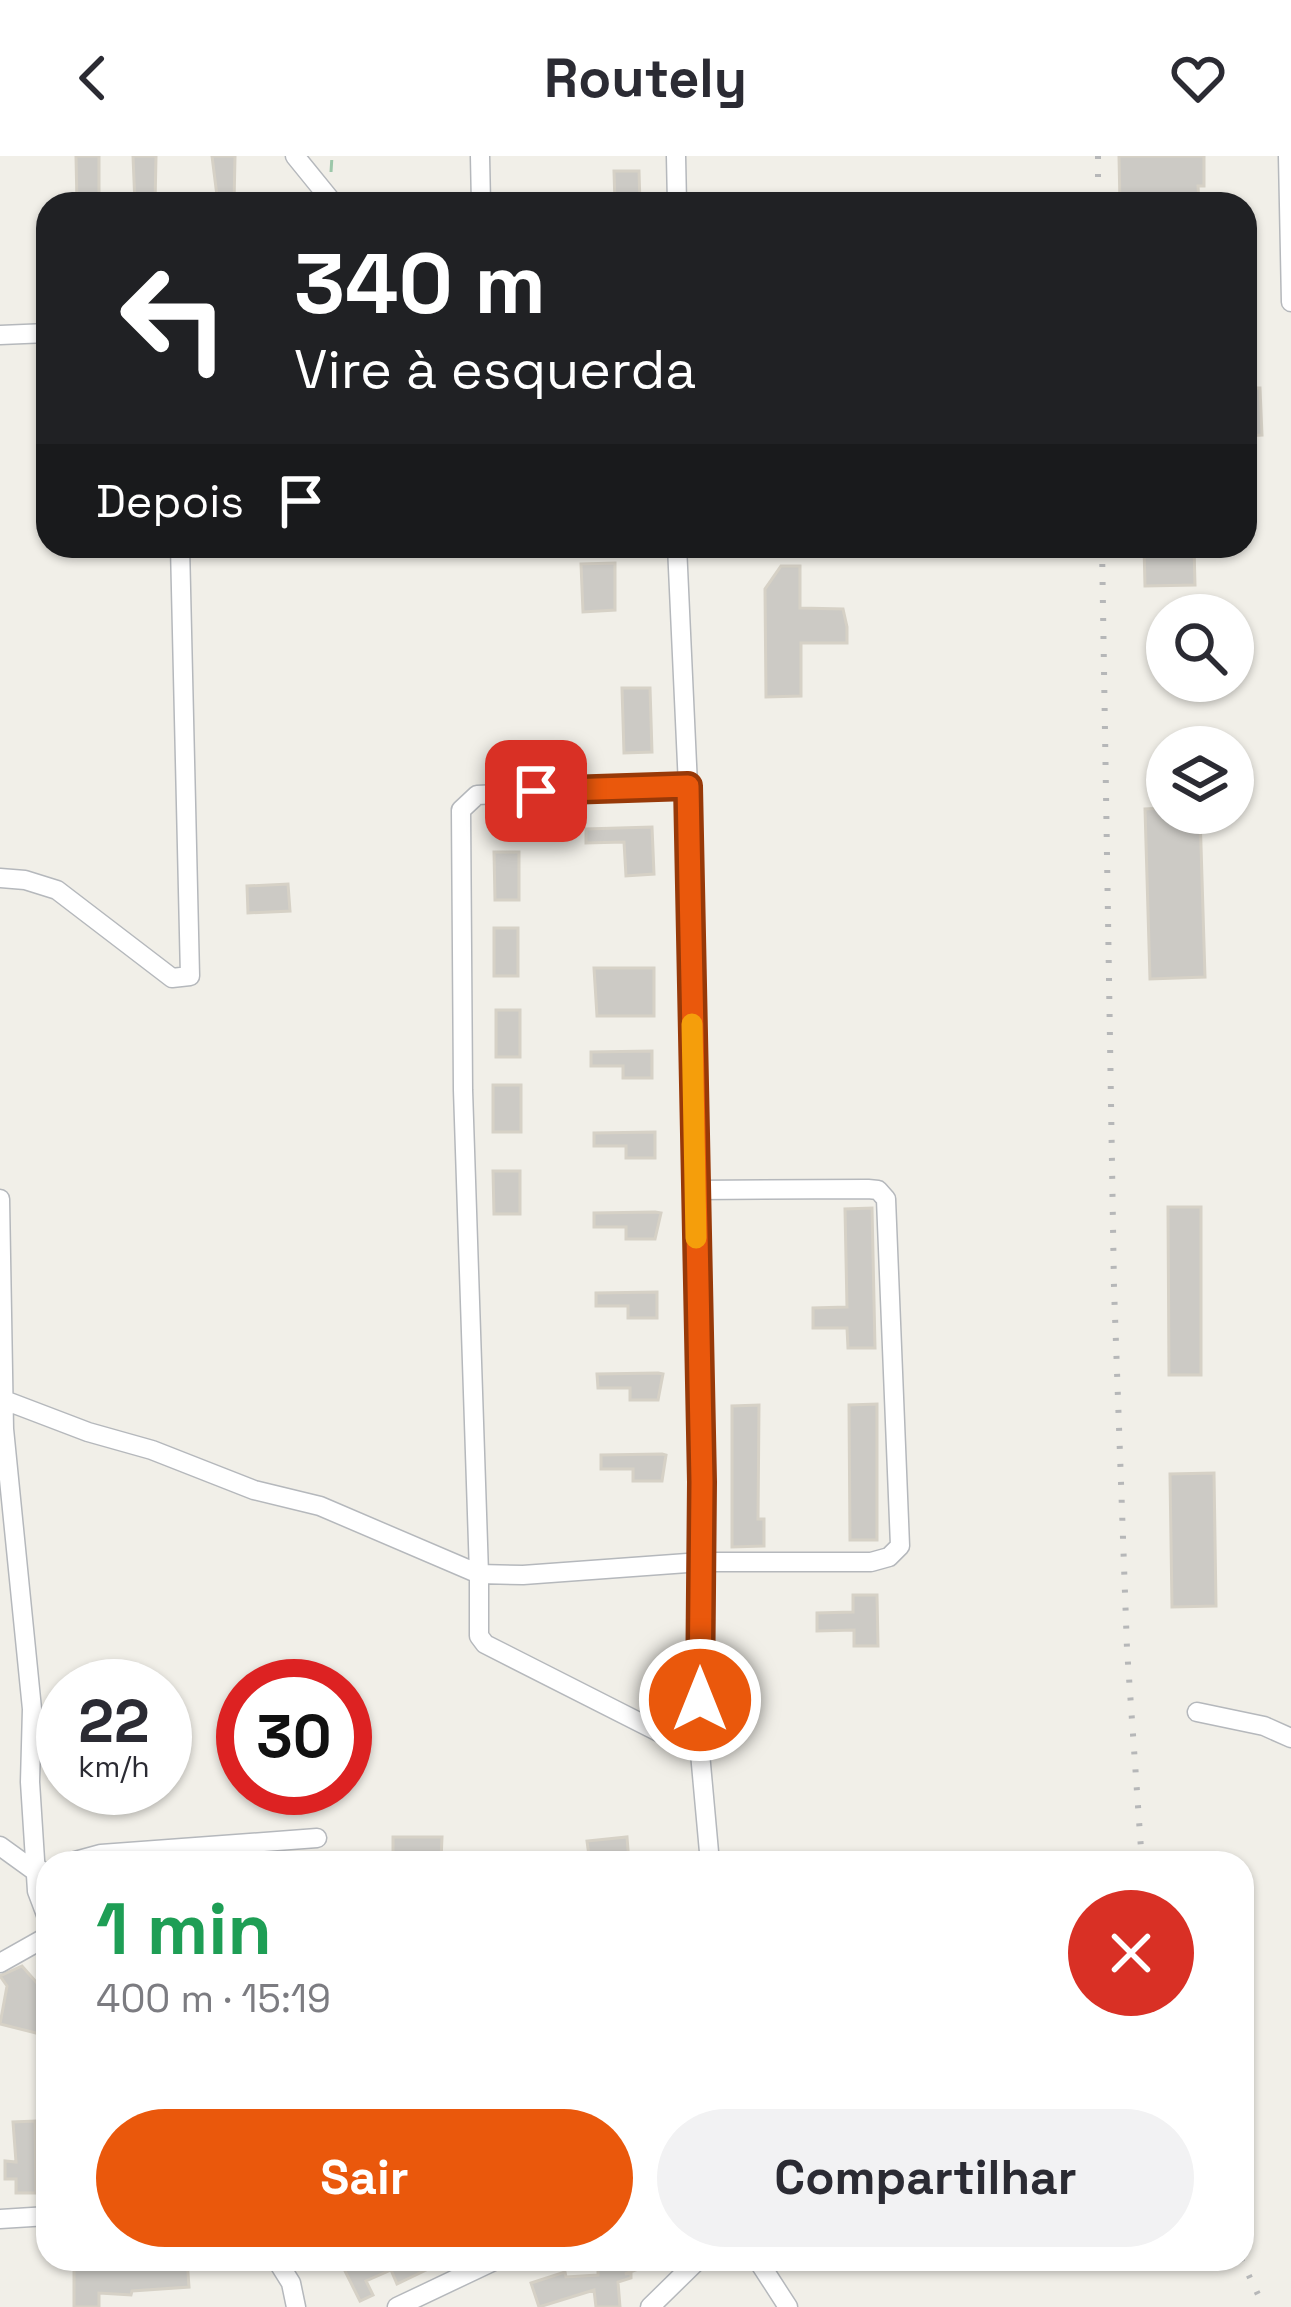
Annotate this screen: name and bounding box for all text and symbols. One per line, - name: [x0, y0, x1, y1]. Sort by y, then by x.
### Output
- text: Routely: [544, 44, 747, 113]
- icon: back: [60, 45, 126, 111]
- icon: heart: [1165, 45, 1231, 111]
- text: 340 m: [294, 230, 546, 338]
- icon: left: [96, 240, 252, 396]
- text: Vire à esquerda: [294, 335, 696, 404]
- icon: arrive: [268, 468, 334, 534]
- text: Depois: [96, 473, 244, 530]
- map controls: [1146, 594, 1254, 834]
- button: search: [1146, 594, 1254, 702]
- button: layers: [1146, 726, 1254, 834]
- pin: [485, 740, 587, 842]
- icon: arrive: [503, 758, 569, 824]
- position arrow: [637, 1637, 763, 1763]
- speed limit sign: 30: [216, 1659, 372, 1815]
- text: 22: [78, 1683, 150, 1760]
- text: km/h: [78, 1747, 150, 1786]
- text: 1 min: [96, 1883, 272, 1975]
- button: close: [1068, 1890, 1194, 2016]
- text: 400 m · 15:19: [96, 1974, 331, 2023]
- button: Sair: [96, 2109, 633, 2247]
- button: Compartilhar: [657, 2109, 1194, 2247]

